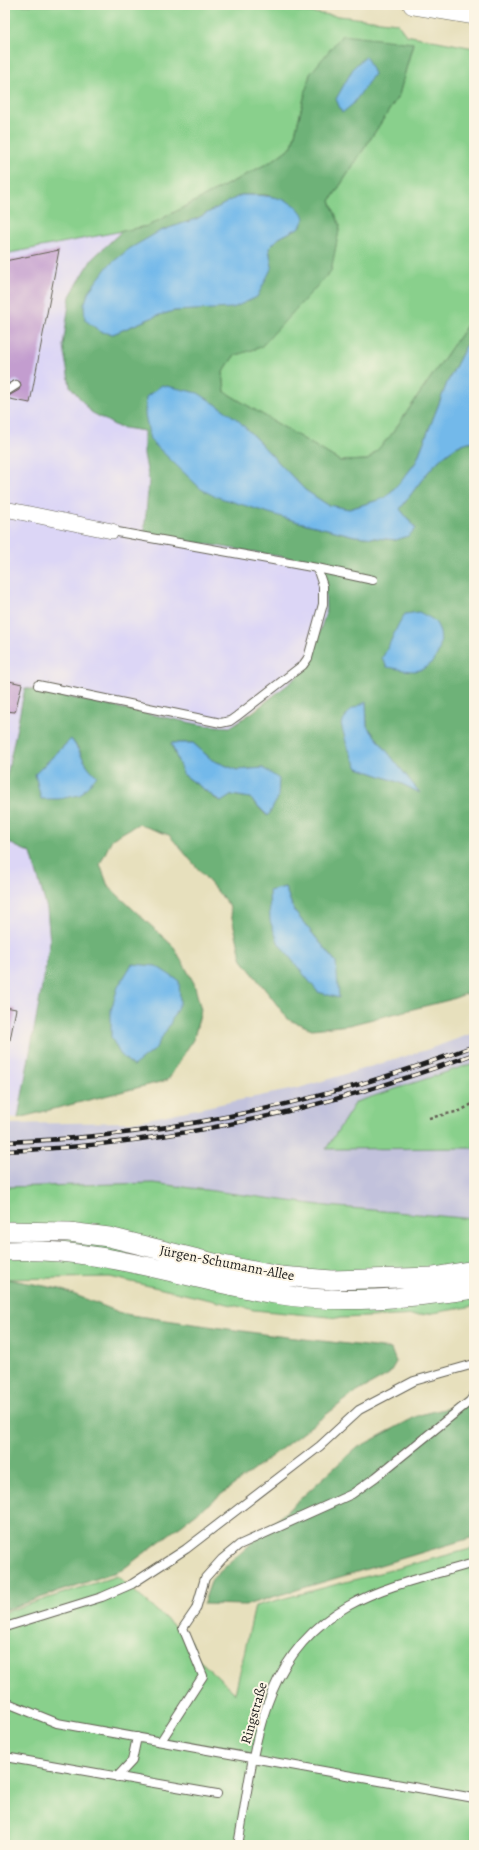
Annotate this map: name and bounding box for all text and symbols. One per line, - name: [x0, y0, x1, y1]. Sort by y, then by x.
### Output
- street label: Jürgen-Schumann-Allee: [158, 1241, 296, 1285]
- street label: Ringstraße: [236, 1680, 272, 1746]

